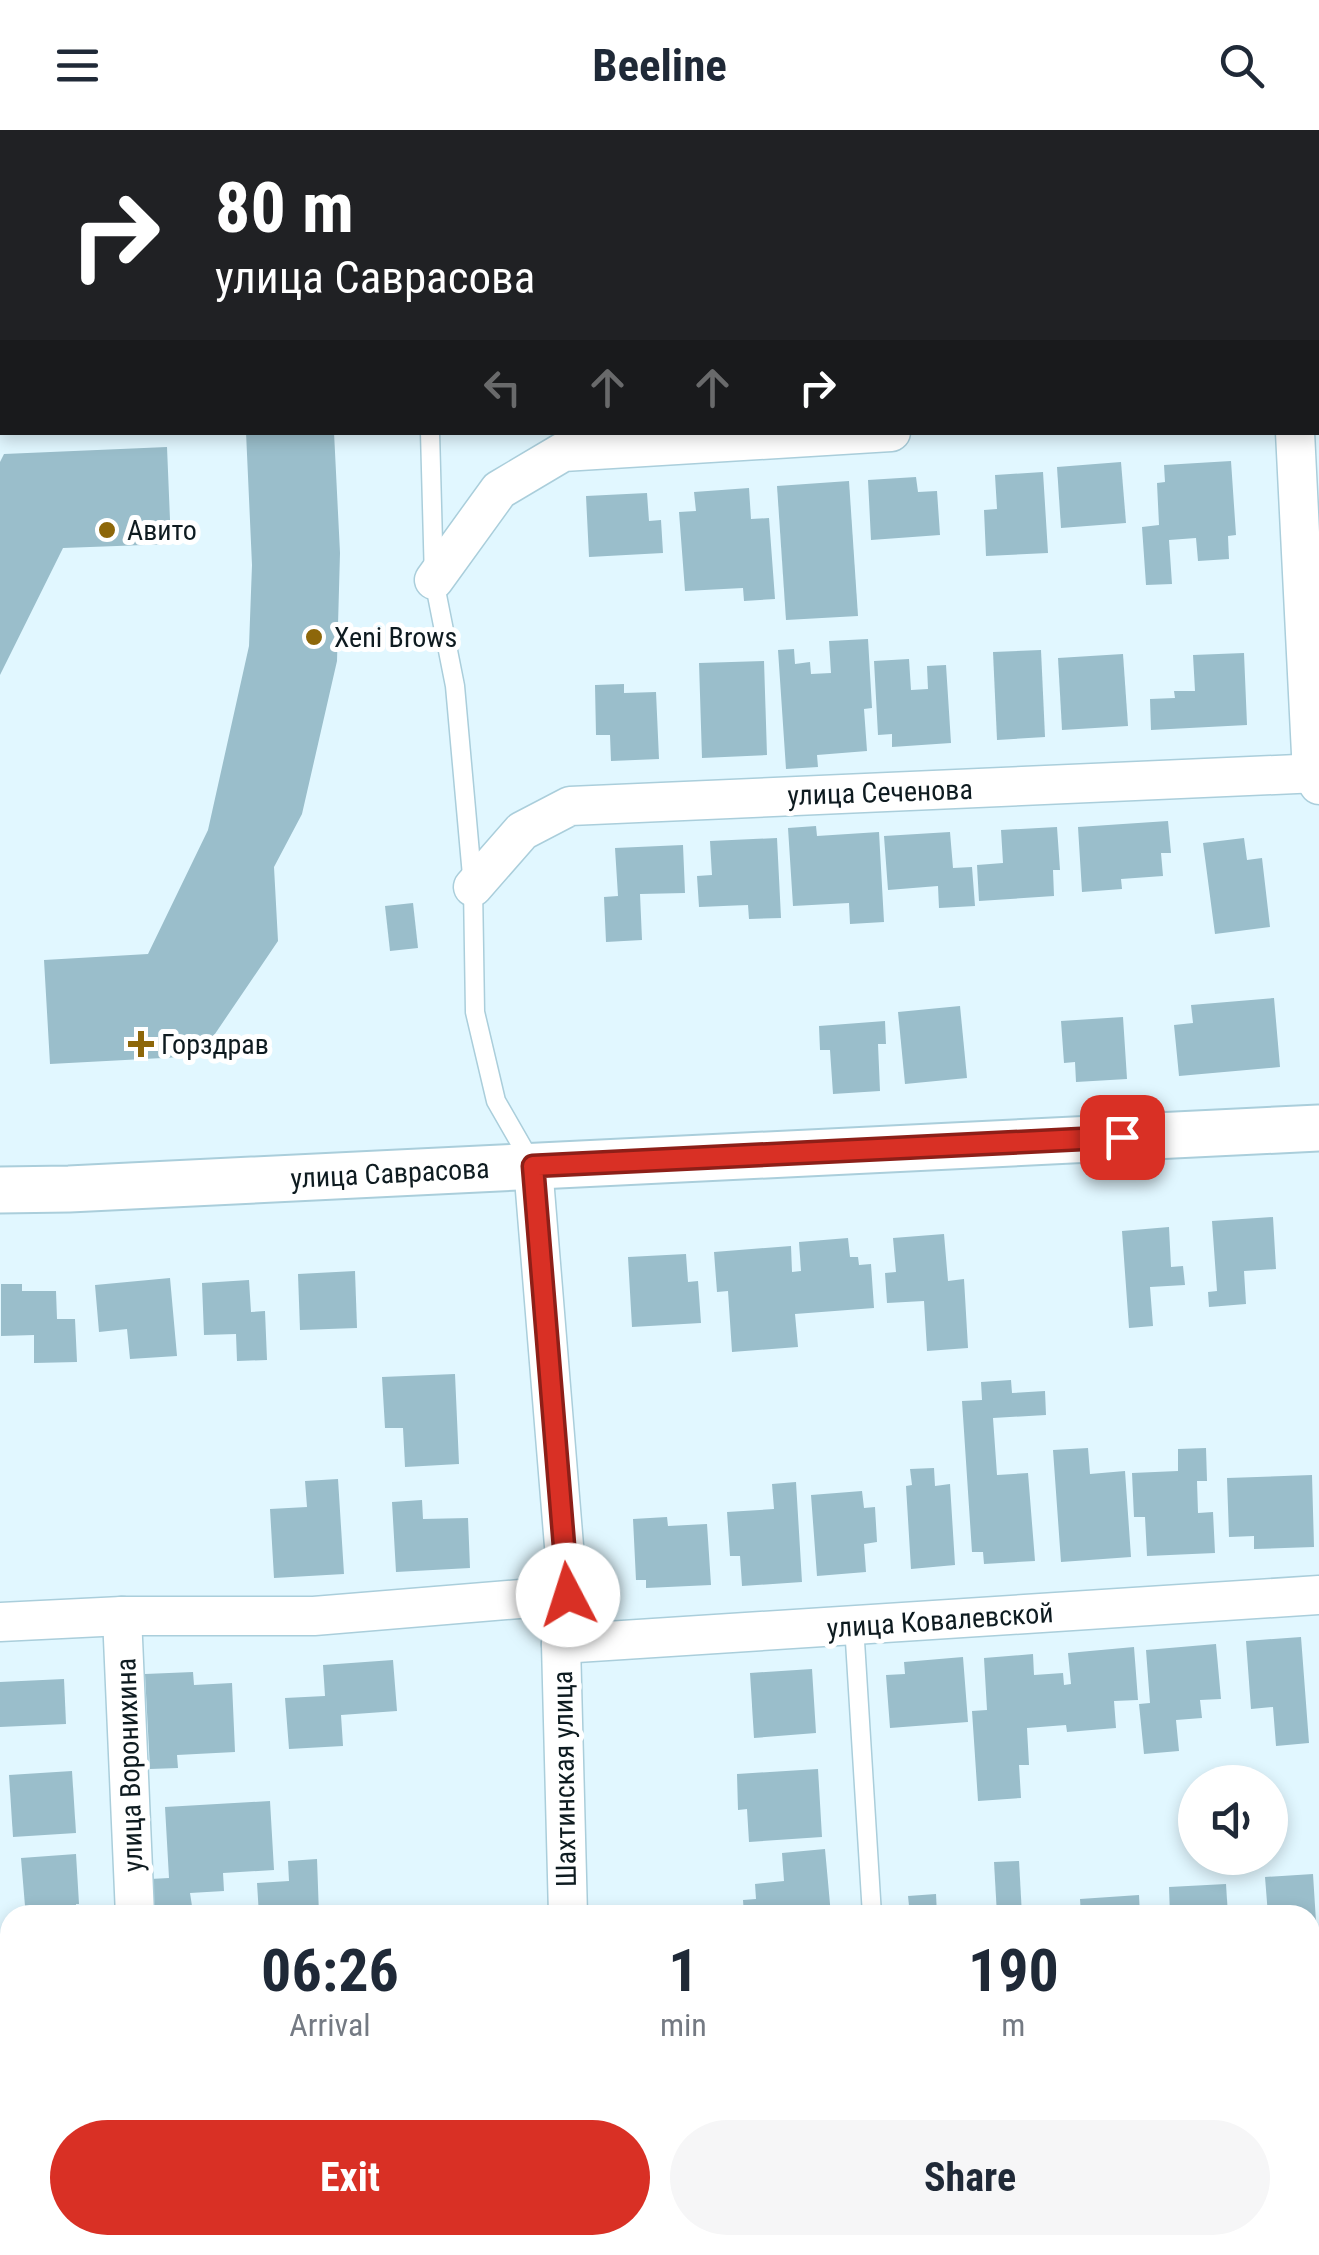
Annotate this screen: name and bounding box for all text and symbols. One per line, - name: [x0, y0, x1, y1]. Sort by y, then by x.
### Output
- icon: menu: [50, 38, 105, 93]
- icon: search: [1214, 38, 1269, 93]
- text: Beeline: [592, 39, 727, 92]
- text: 80 m: [215, 167, 354, 249]
- icon: right: [50, 170, 180, 300]
- text: улица Саврасова: [215, 251, 535, 304]
- icon: left: [475, 360, 530, 415]
- icon: ahead: [580, 360, 635, 415]
- icon: ahead: [685, 360, 740, 415]
- icon: right: [790, 360, 845, 415]
- place label: Авито: [127, 514, 197, 547]
- marker: Авито: [96, 519, 118, 541]
- place label: Xeni Brows: [334, 621, 457, 654]
- marker: Xeni Brows: [303, 626, 325, 648]
- street label: улица Сеченова: [787, 773, 973, 812]
- place label: Горздрав: [161, 1028, 269, 1061]
- marker: Горздрав: [130, 1033, 152, 1055]
- pin: [1080, 1095, 1165, 1180]
- icon: arrive: [1095, 1110, 1150, 1165]
- street label: улица Саврасова: [290, 1152, 490, 1195]
- position arrow: [516, 1543, 620, 1647]
- street label: улица Ковалевской: [826, 1596, 1054, 1645]
- street label: улица Воронихина: [109, 1657, 150, 1873]
- street label: Шахтинская улица: [546, 1671, 583, 1887]
- map controls: [1178, 1765, 1288, 1875]
- button: sound: [1178, 1765, 1288, 1875]
- text: 06:26: [261, 1935, 399, 2006]
- text: 1: [668, 1935, 699, 2006]
- text: 190: [968, 1935, 1059, 2006]
- text: Arrival: [289, 2006, 371, 2044]
- text: min: [660, 2006, 707, 2044]
- text: m: [1001, 2006, 1025, 2044]
- button: Exit: [50, 2120, 650, 2235]
- button: Share: [670, 2120, 1270, 2235]

